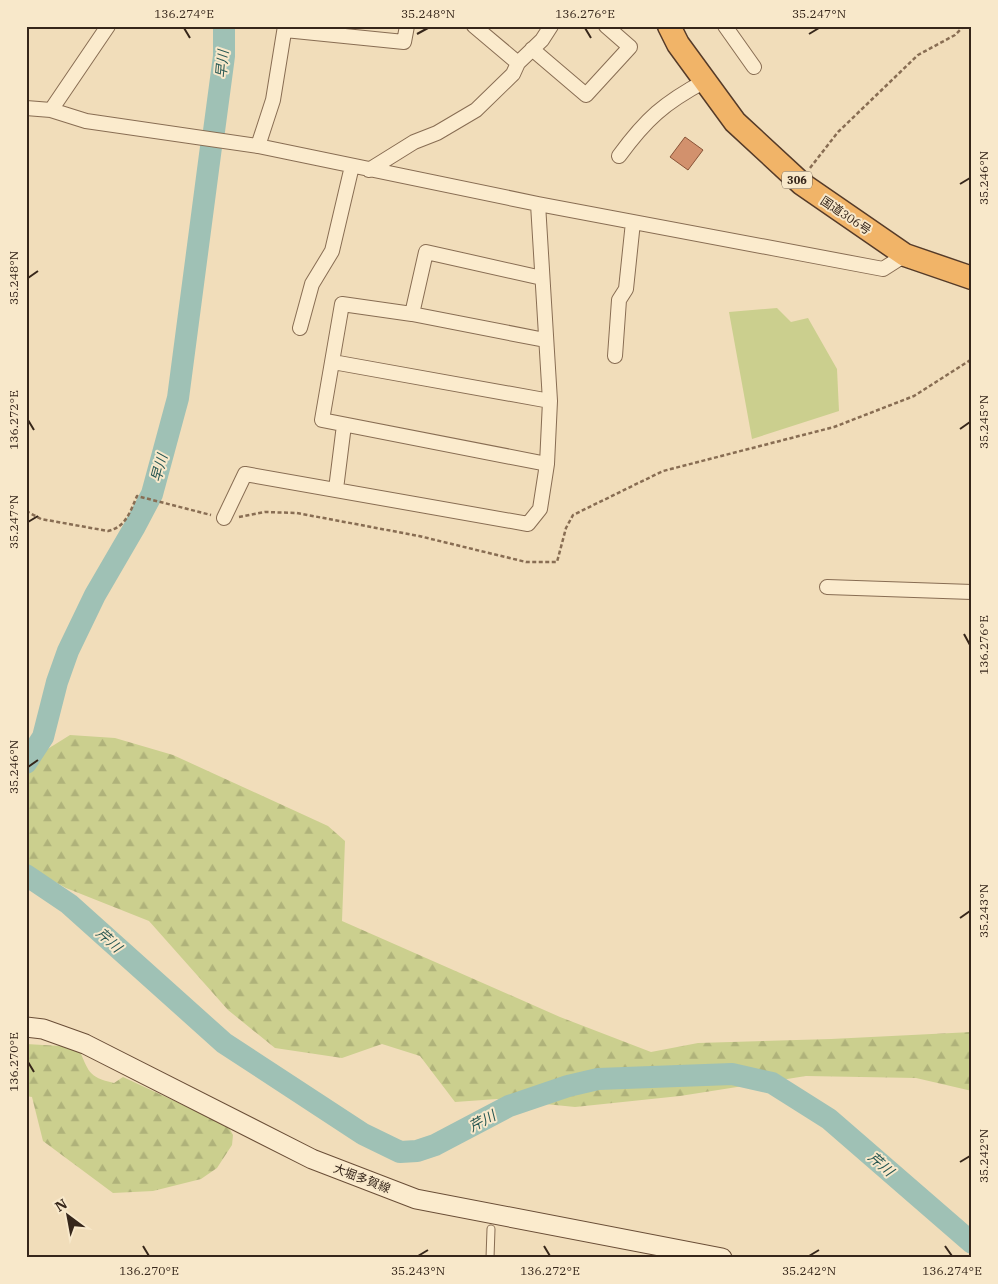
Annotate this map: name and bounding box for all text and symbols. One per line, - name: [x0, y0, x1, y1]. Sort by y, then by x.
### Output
- text: 136.274°E: [154, 6, 214, 21]
- text: 35.248°N: [401, 6, 455, 21]
- text: 136.276°E: [555, 6, 615, 21]
- text: 35.247°N: [792, 6, 846, 21]
- water label: 早川: [212, 47, 232, 79]
- text: 35.246°N: [976, 151, 991, 205]
- road number: 306: [782, 172, 812, 188]
- street label: 国道306号: [818, 193, 874, 237]
- text: 35.248°N: [6, 251, 21, 305]
- text: 136.272°E: [6, 390, 21, 450]
- text: 35.245°N: [976, 395, 991, 449]
- water label: 早川: [147, 450, 172, 484]
- text: 35.247°N: [6, 495, 21, 549]
- text: 136.276°E: [976, 615, 991, 675]
- text: 35.246°N: [6, 740, 21, 794]
- text: 35.243°N: [976, 884, 991, 938]
- water label: 芹川: [93, 924, 127, 957]
- text: 136.270°E: [6, 1032, 21, 1092]
- water label: 芹川: [465, 1106, 500, 1136]
- text: 35.242°N: [976, 1129, 991, 1183]
- water label: 芹川: [865, 1148, 899, 1181]
- street label: 大堀多賀線: [331, 1160, 393, 1196]
- north arrow: [42, 1192, 92, 1242]
- text: N: [52, 1194, 71, 1216]
- text: 136.270°E: [119, 1263, 179, 1278]
- text: 35.243°N: [391, 1263, 445, 1278]
- text: 136.272°E: [520, 1263, 580, 1278]
- text: 35.242°N: [782, 1263, 836, 1278]
- text: 136.274°E: [922, 1263, 982, 1278]

